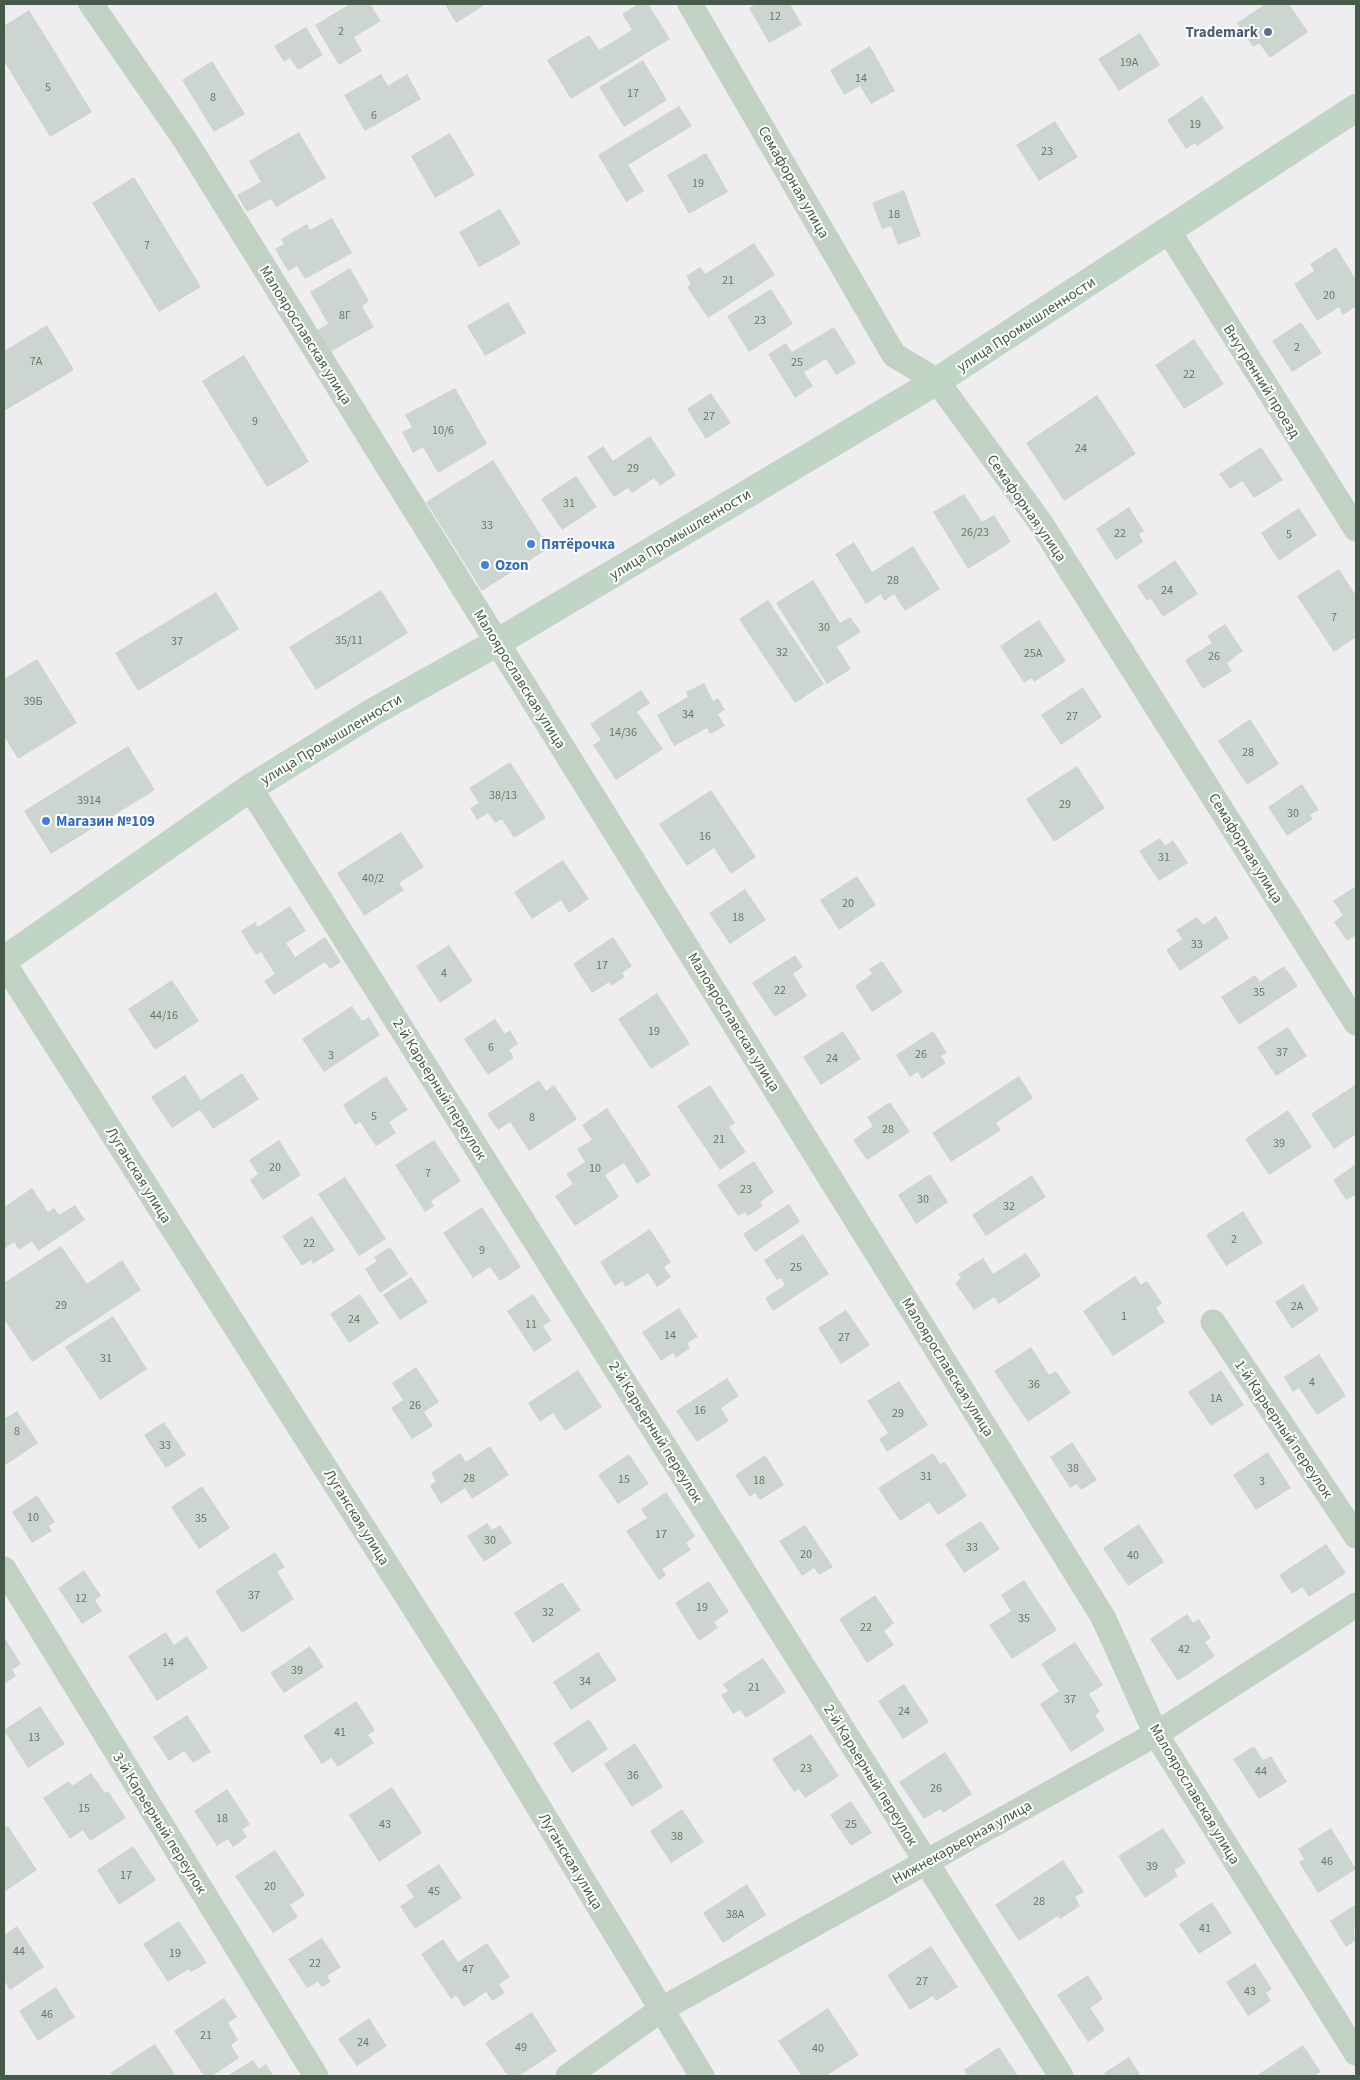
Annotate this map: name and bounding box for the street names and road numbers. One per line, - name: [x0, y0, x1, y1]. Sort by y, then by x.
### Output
- street label: Семафорная улица: [753, 122, 834, 242]
- street label: Малоярославская улица: [254, 262, 357, 409]
- street label: улица Промышленности: [953, 272, 1100, 377]
- street label: Внутренний проезд: [1218, 320, 1305, 442]
- street label: Семафорная улица: [982, 450, 1071, 566]
- street label: улица Промышленности: [606, 484, 755, 585]
- street label: Малоярославская улица: [468, 606, 571, 753]
- street label: улица Промышленности: [257, 689, 406, 790]
- street label: Семафорная улица: [1203, 789, 1288, 907]
- street label: Малоярославская улица: [682, 949, 785, 1096]
- street label: 2-й Карьерный переулок: [387, 1014, 492, 1165]
- street label: Луганская улица: [101, 1123, 177, 1227]
- street label: Малоярославская улица: [896, 1294, 999, 1441]
- street label: 1-й Карьерный переулок: [1229, 1356, 1338, 1503]
- street label: 2-й Карьерный переулок: [603, 1357, 708, 1508]
- street label: Луганская улица: [319, 1465, 395, 1569]
- street label: 2-й Карьерный переулок: [818, 1700, 923, 1851]
- street label: Малоярославская улица: [1144, 1720, 1245, 1868]
- street label: 3-й Карьерный переулок: [107, 1748, 212, 1899]
- street label: Нижнекарьерная улица: [889, 1795, 1036, 1890]
- street label: Луганская улица: [533, 1809, 608, 1914]

